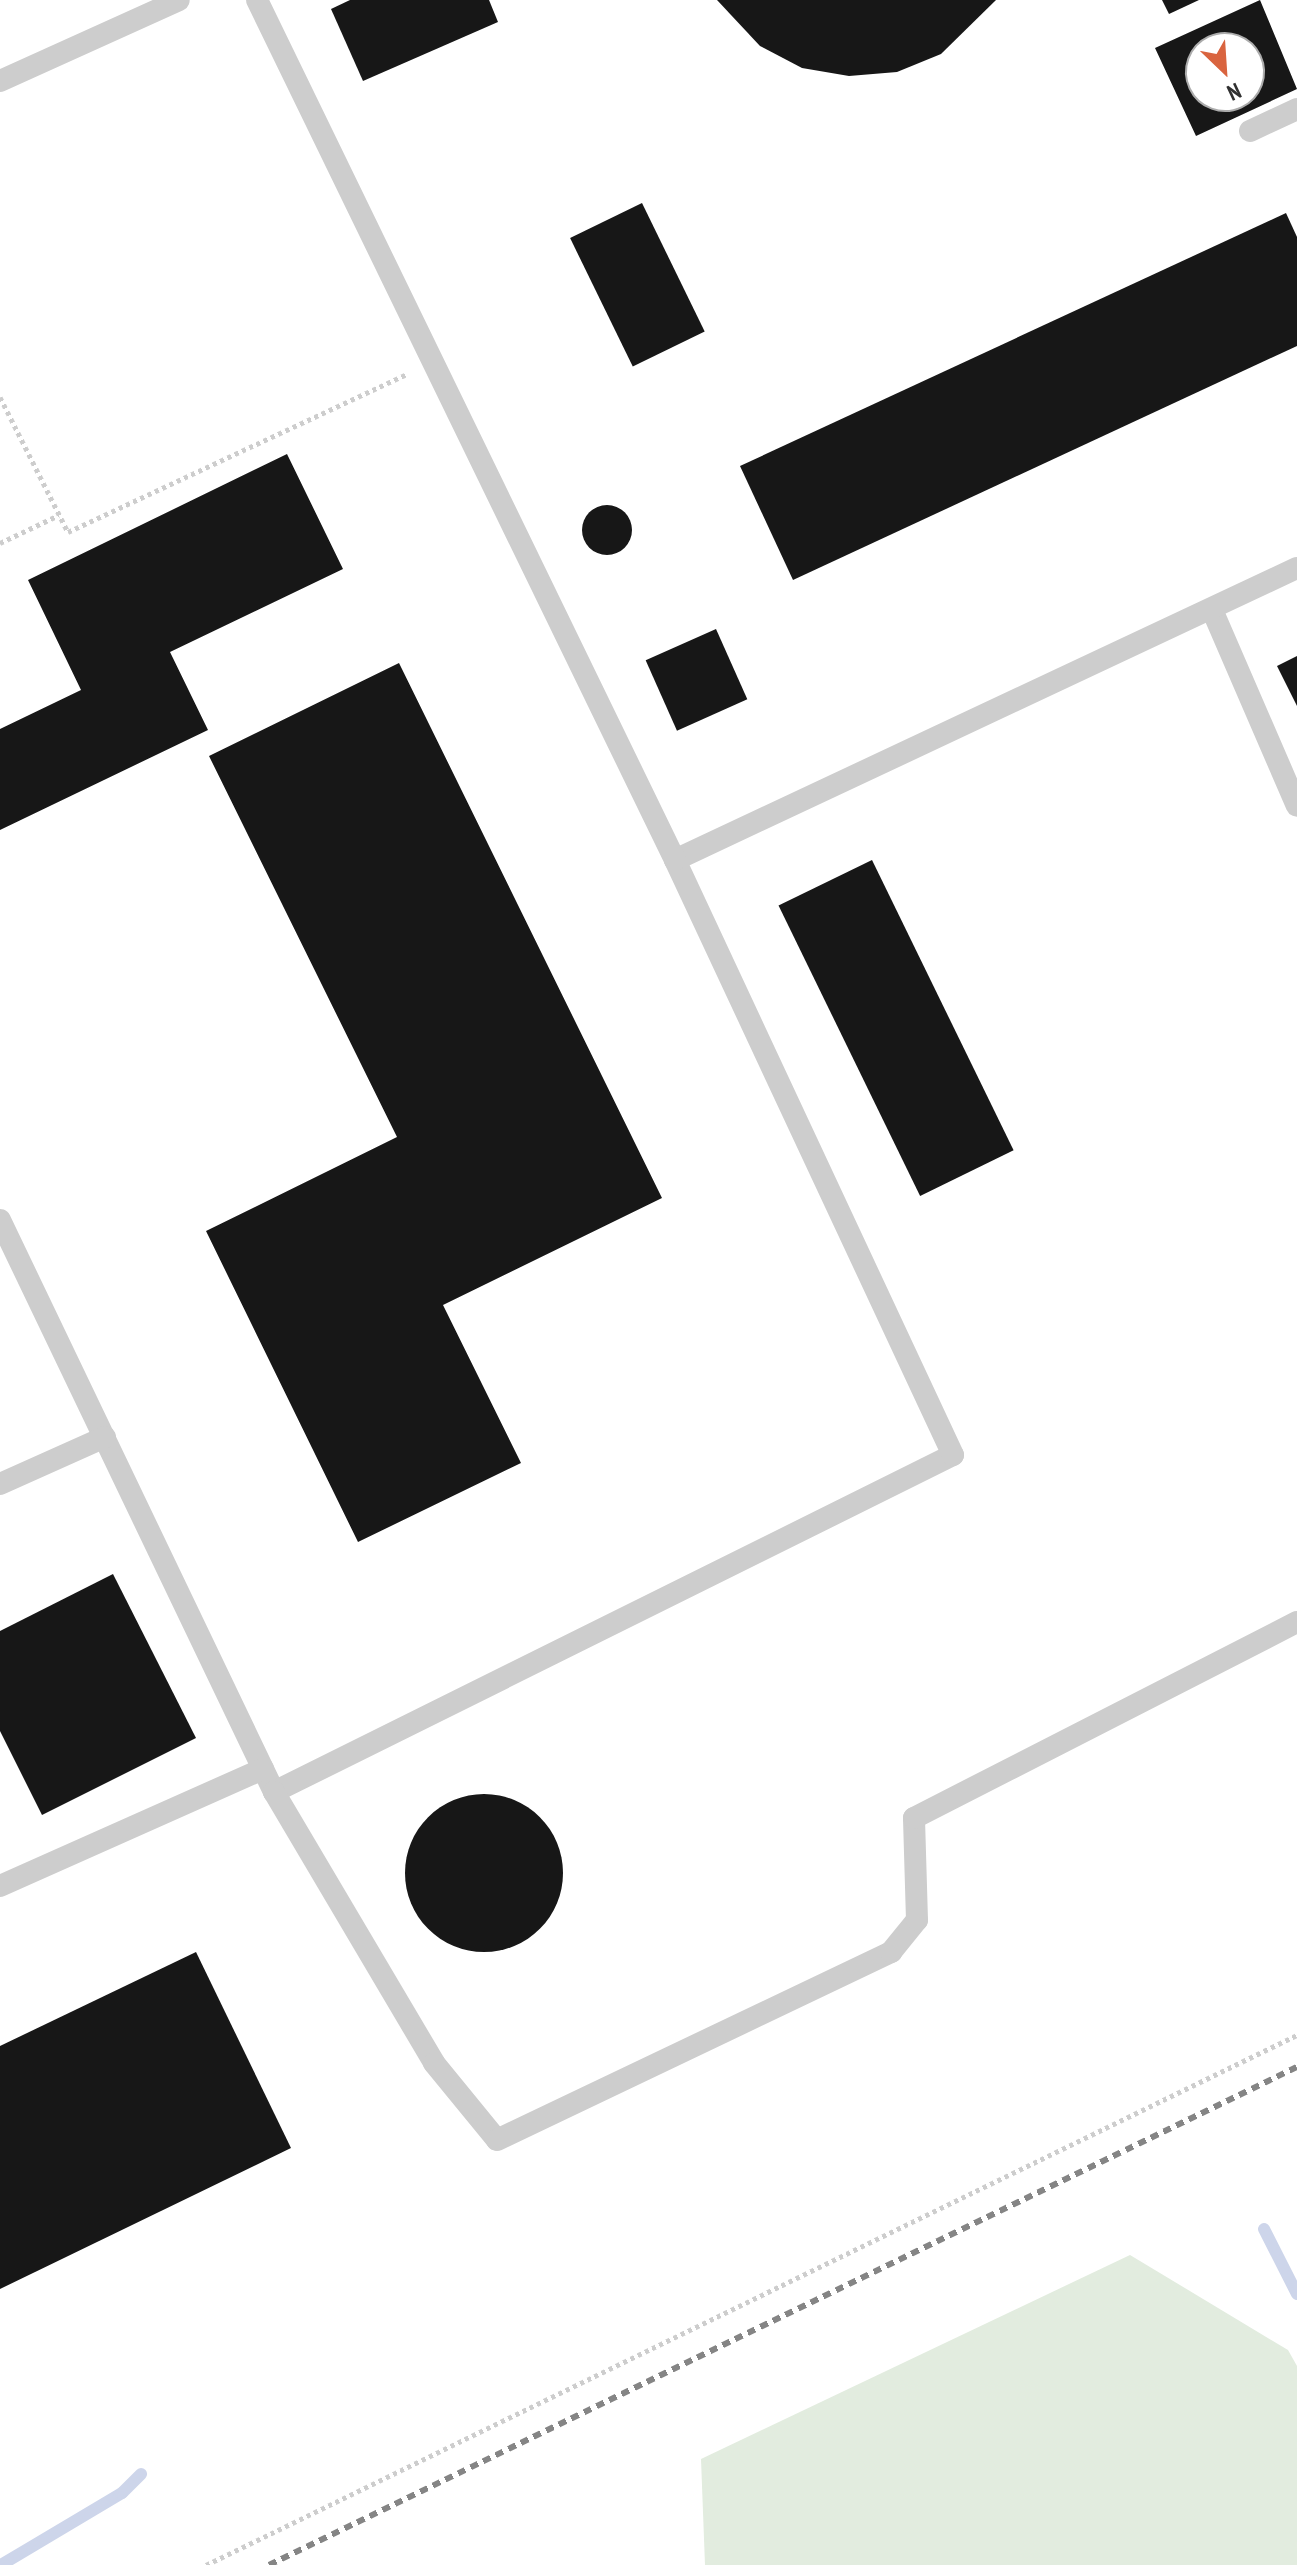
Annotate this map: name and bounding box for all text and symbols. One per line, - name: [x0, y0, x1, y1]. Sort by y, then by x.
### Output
- north arrow: [1185, 32, 1265, 112]
- text: N: [1223, 77, 1246, 107]

